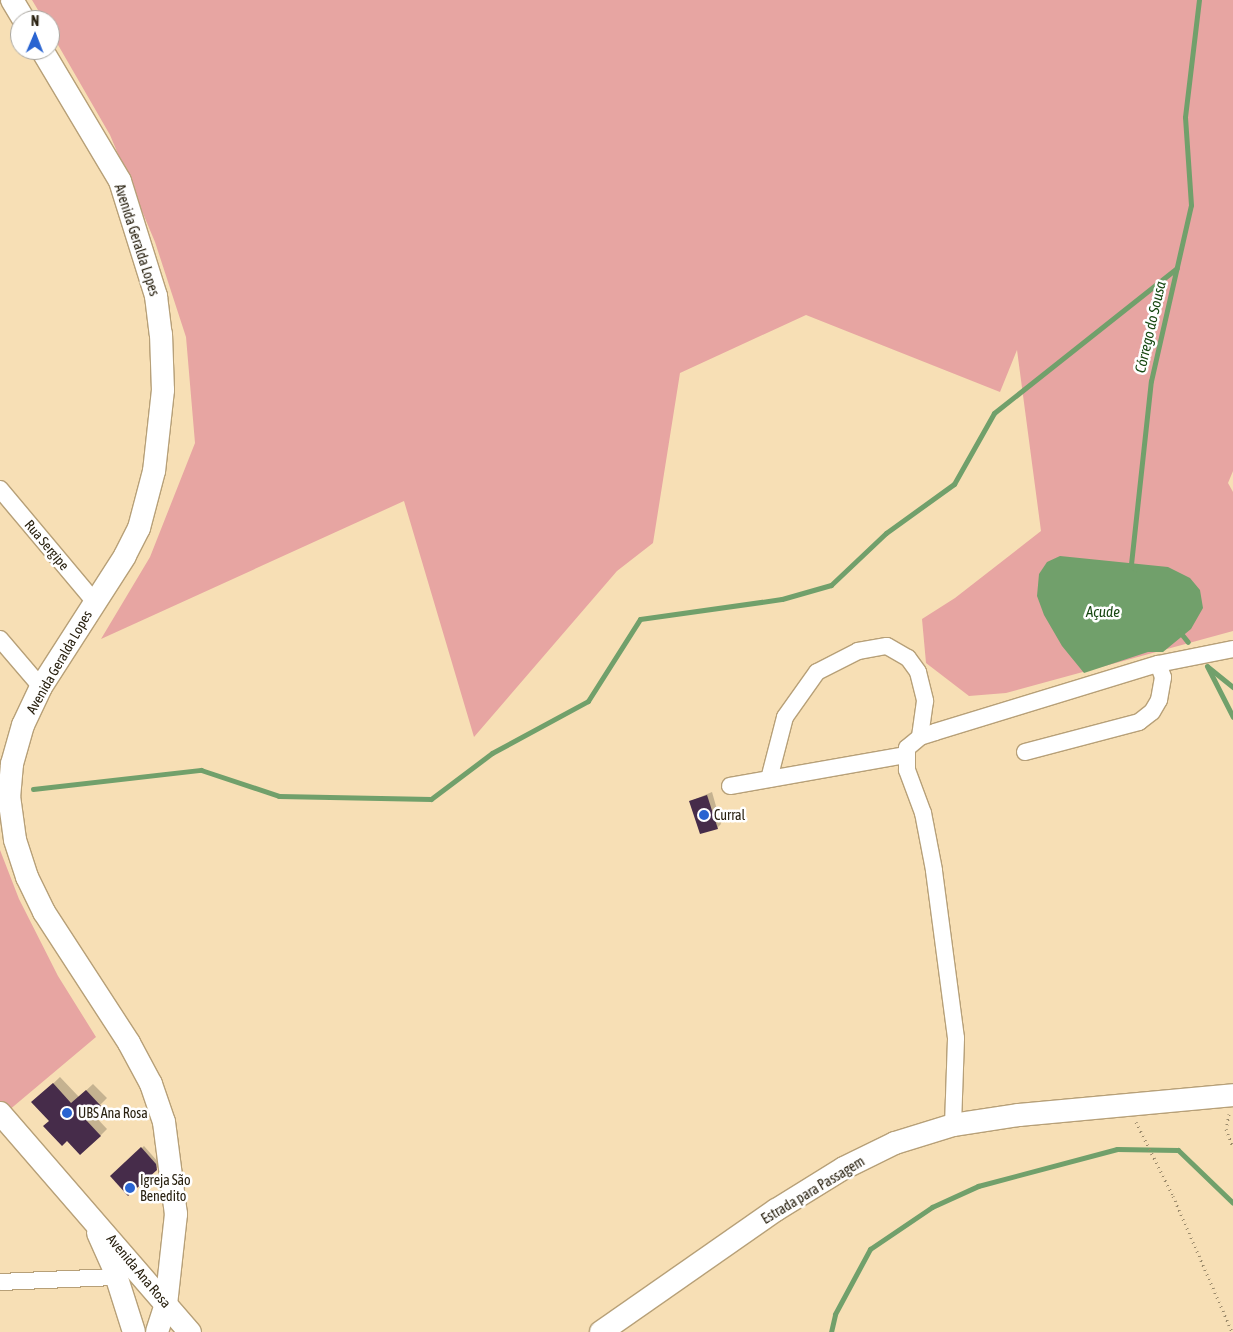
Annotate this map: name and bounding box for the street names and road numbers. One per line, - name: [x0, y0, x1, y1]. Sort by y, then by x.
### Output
- street label: Avenida Geralda Lopes: [111, 182, 163, 298]
- street label: Rua Sergipe: [21, 516, 73, 574]
- street label: Avenida Geralda Lopes: [23, 607, 95, 717]
- street label: Estrada para Passagem: [758, 1153, 868, 1227]
- street label: Avenida Ana Rosa: [103, 1231, 175, 1311]

